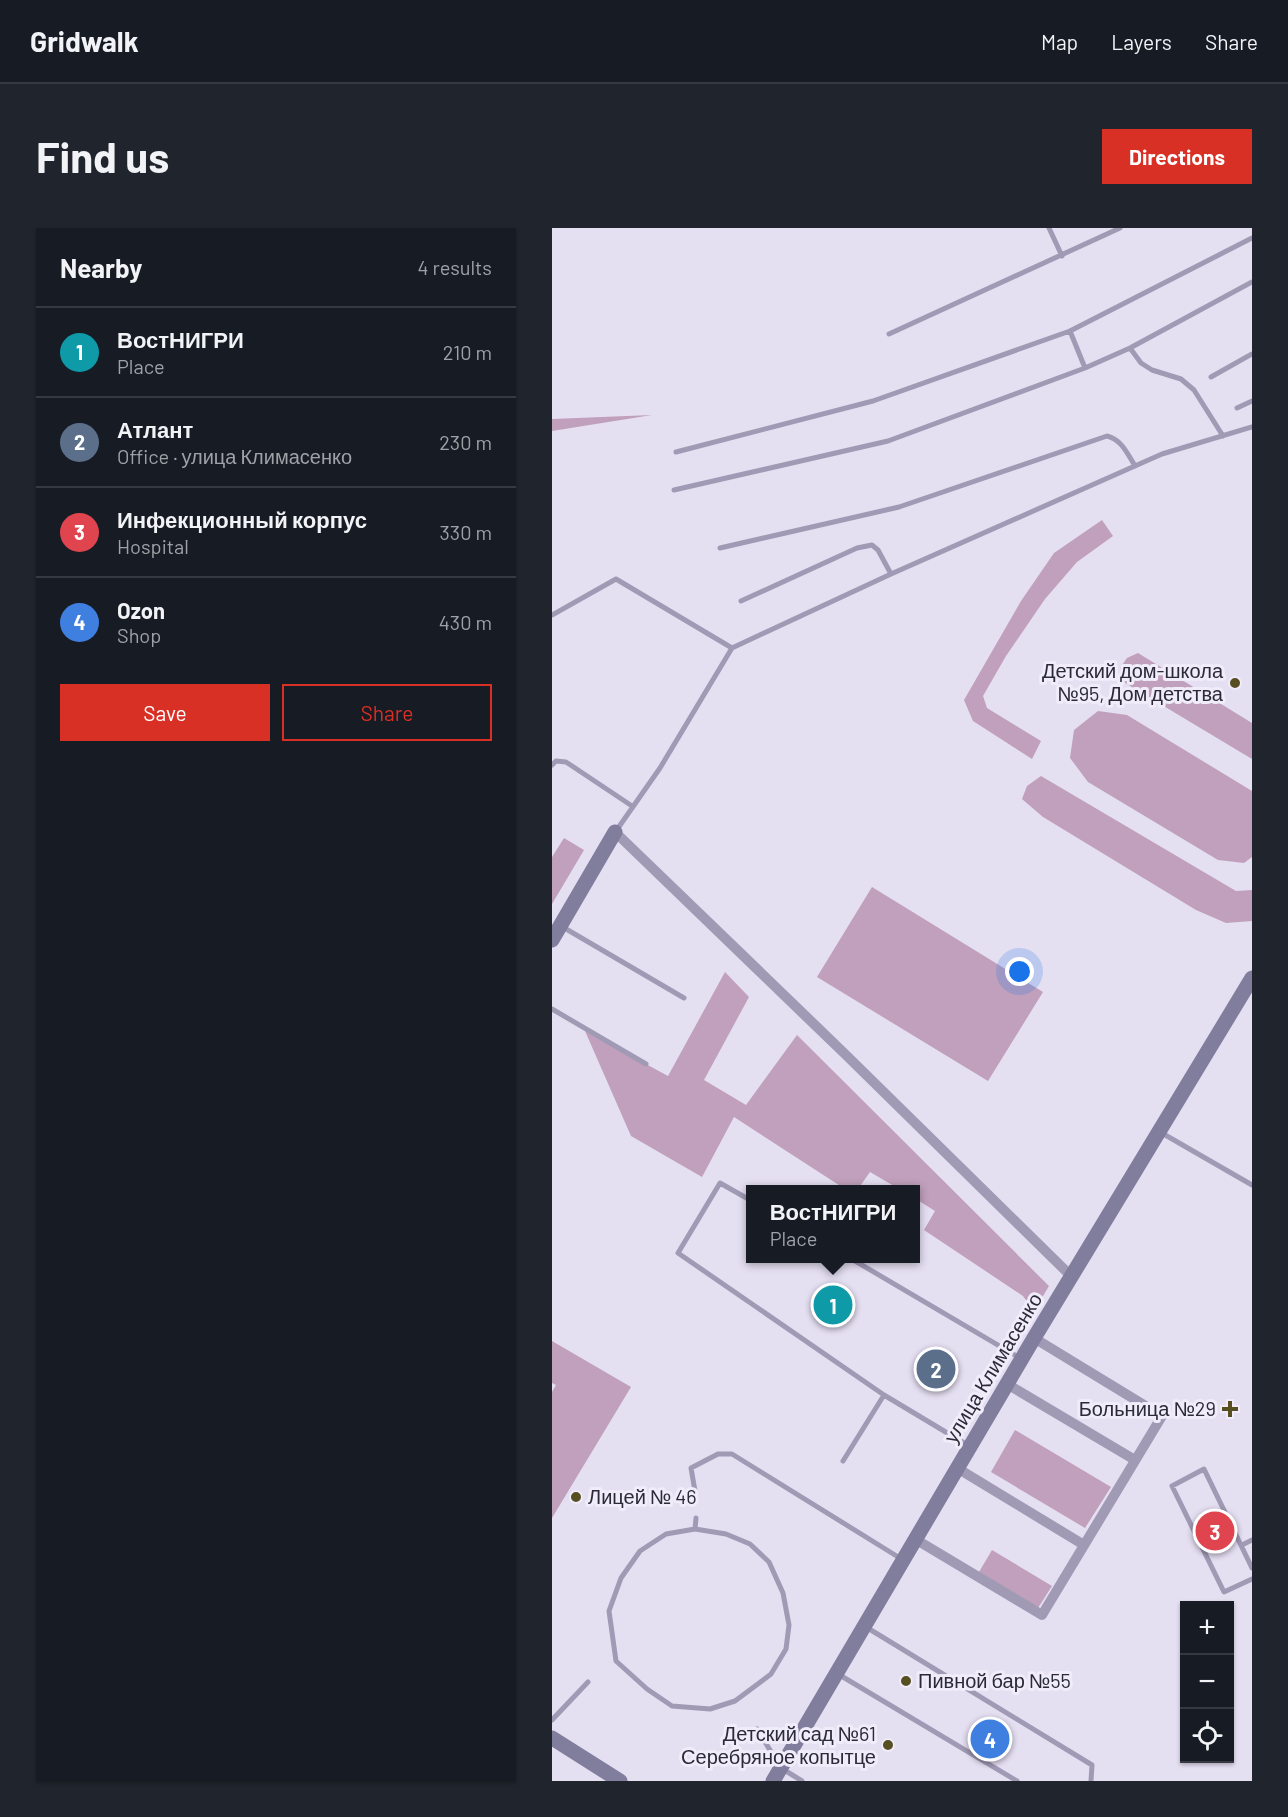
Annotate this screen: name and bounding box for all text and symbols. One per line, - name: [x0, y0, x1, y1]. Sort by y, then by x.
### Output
- text: Gridwalk: [30, 24, 139, 58]
- text: Map: [1041, 29, 1078, 54]
- text: Layers: [1111, 29, 1172, 54]
- text: Share: [1205, 29, 1258, 54]
- button: Directions: [1102, 129, 1252, 184]
- text: Find us: [36, 131, 169, 181]
- text: Nearby: [60, 252, 142, 283]
- text: 4 results: [417, 255, 492, 279]
- text: ВостНИГРИ: [117, 326, 244, 352]
- text: 1: [76, 340, 83, 364]
- text: 210 m: [443, 340, 492, 364]
- text: Place: [117, 354, 165, 378]
- text: Атлант: [117, 416, 193, 442]
- text: 2: [74, 430, 85, 454]
- text: 230 m: [439, 430, 492, 454]
- text: Office · улица Климасенко: [117, 444, 352, 468]
- text: Инфекционный корпус: [117, 506, 367, 532]
- text: 3: [74, 520, 85, 544]
- text: 330 m: [440, 520, 492, 544]
- text: Hospital: [117, 534, 189, 558]
- text: Ozon: [117, 597, 165, 623]
- text: 4: [73, 610, 86, 634]
- text: 430 m: [439, 610, 492, 634]
- text: Shop: [117, 623, 161, 647]
- place label: Детский дом-школа №95, Дом детства: [1042, 658, 1224, 705]
- marker: Детский дом-школа №95, Дом детства: [1228, 676, 1242, 690]
- button: Save: [60, 684, 270, 741]
- button: Share: [282, 684, 492, 741]
- your location: [1005, 957, 1034, 986]
- popup: [746, 1185, 920, 1263]
- text: ВостНИГРИ: [770, 1198, 896, 1224]
- text: Place: [770, 1226, 817, 1250]
- pin: 1: [814, 1282, 852, 1328]
- street label: улица Климасенко: [938, 1288, 1046, 1447]
- pin: 2: [916, 1346, 956, 1392]
- place label: Больница №29: [1079, 1396, 1216, 1420]
- marker: Больница №29: [1221, 1400, 1239, 1418]
- place label: Лицей № 46: [588, 1484, 697, 1508]
- marker: Лицей № 46: [569, 1490, 583, 1504]
- pin: 3: [1196, 1508, 1234, 1554]
- map controls: [1180, 1601, 1234, 1763]
- button: +: [1180, 1601, 1234, 1655]
- button: −: [1180, 1655, 1234, 1709]
- place label: Пивной бар №55: [918, 1668, 1071, 1692]
- marker: Пивной бар №55: [899, 1674, 913, 1688]
- button: locate: [1180, 1709, 1234, 1763]
- pin: 4: [970, 1716, 1010, 1762]
- place label: Детский сад №61 Серебряное копытце: [681, 1721, 876, 1768]
- marker: Детский сад №61 Серебряное копытце: [881, 1738, 895, 1752]

